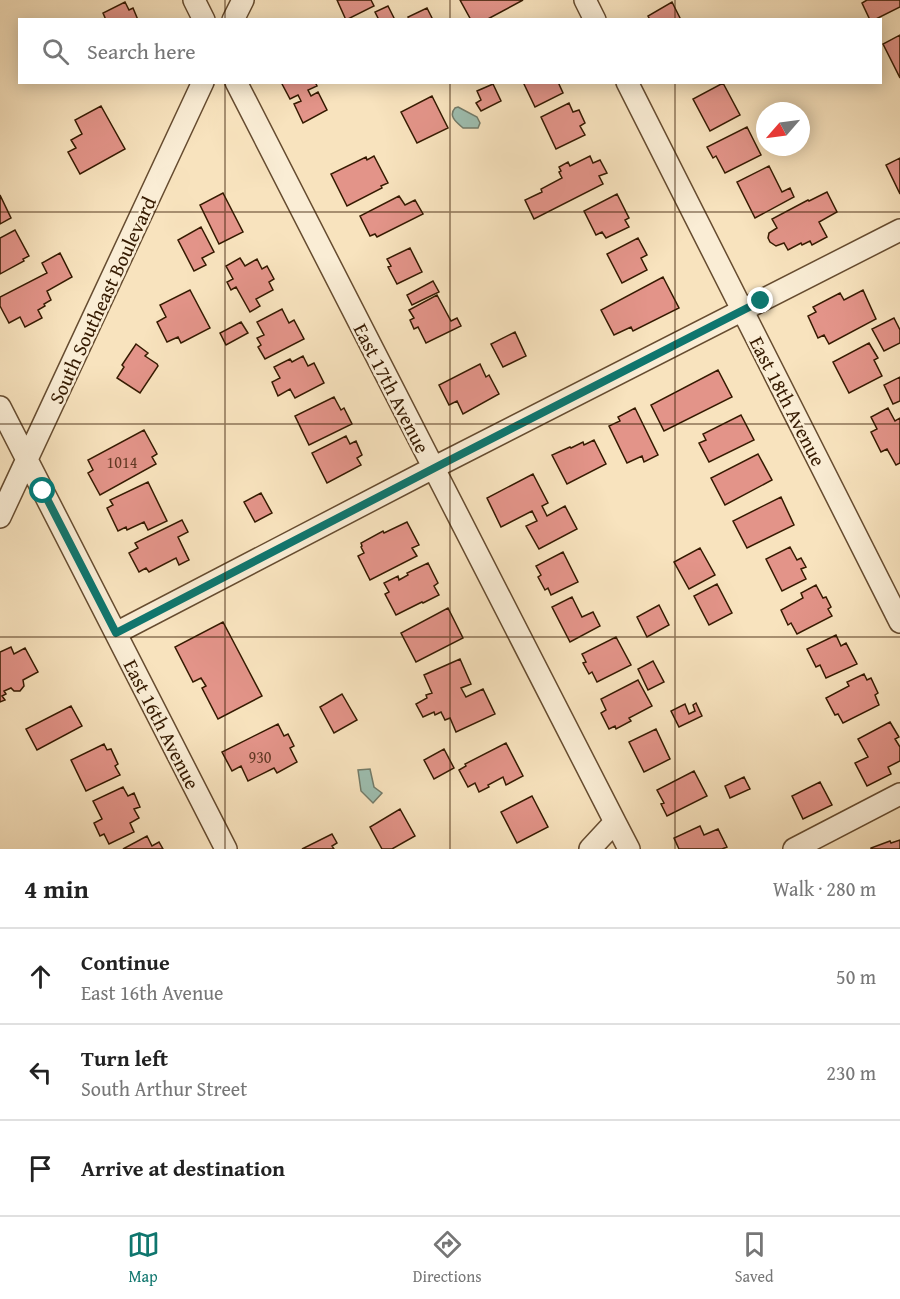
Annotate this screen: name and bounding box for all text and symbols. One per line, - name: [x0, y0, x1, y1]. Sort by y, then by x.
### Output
- search box: [18, 18, 882, 84]
- icon: search: [39, 35, 72, 68]
- text: Search here: [87, 35, 196, 67]
- north arrow: [756, 102, 810, 156]
- street label: South Southeast Boulevard: [41, 191, 163, 409]
- route end: [747, 287, 773, 313]
- street label: East 17th Avenue: [347, 318, 437, 458]
- street label: East 18th Avenue: [743, 331, 833, 471]
- house number: 1014: [107, 450, 138, 474]
- route start: [29, 477, 55, 503]
- street label: East 16th Avenue: [117, 654, 207, 794]
- house number: 930: [248, 745, 272, 769]
- text: 4 min: [24, 869, 89, 908]
- text: Walk · 280 m: [773, 874, 876, 903]
- text: Continue: [81, 946, 170, 978]
- icon: ahead: [24, 960, 57, 993]
- text: 50 m: [836, 962, 876, 991]
- text: East 16th Avenue: [81, 978, 223, 1007]
- text: Turn left: [81, 1042, 168, 1074]
- icon: left: [24, 1056, 57, 1089]
- text: 230 m: [826, 1058, 876, 1087]
- text: South Arthur Street: [81, 1074, 247, 1103]
- icon: arrive: [24, 1152, 57, 1185]
- text: Arrive at destination: [81, 1152, 285, 1184]
- tab: Map: [127, 1228, 160, 1288]
- tab: Directions: [413, 1228, 482, 1288]
- tab: Saved: [735, 1228, 773, 1288]

